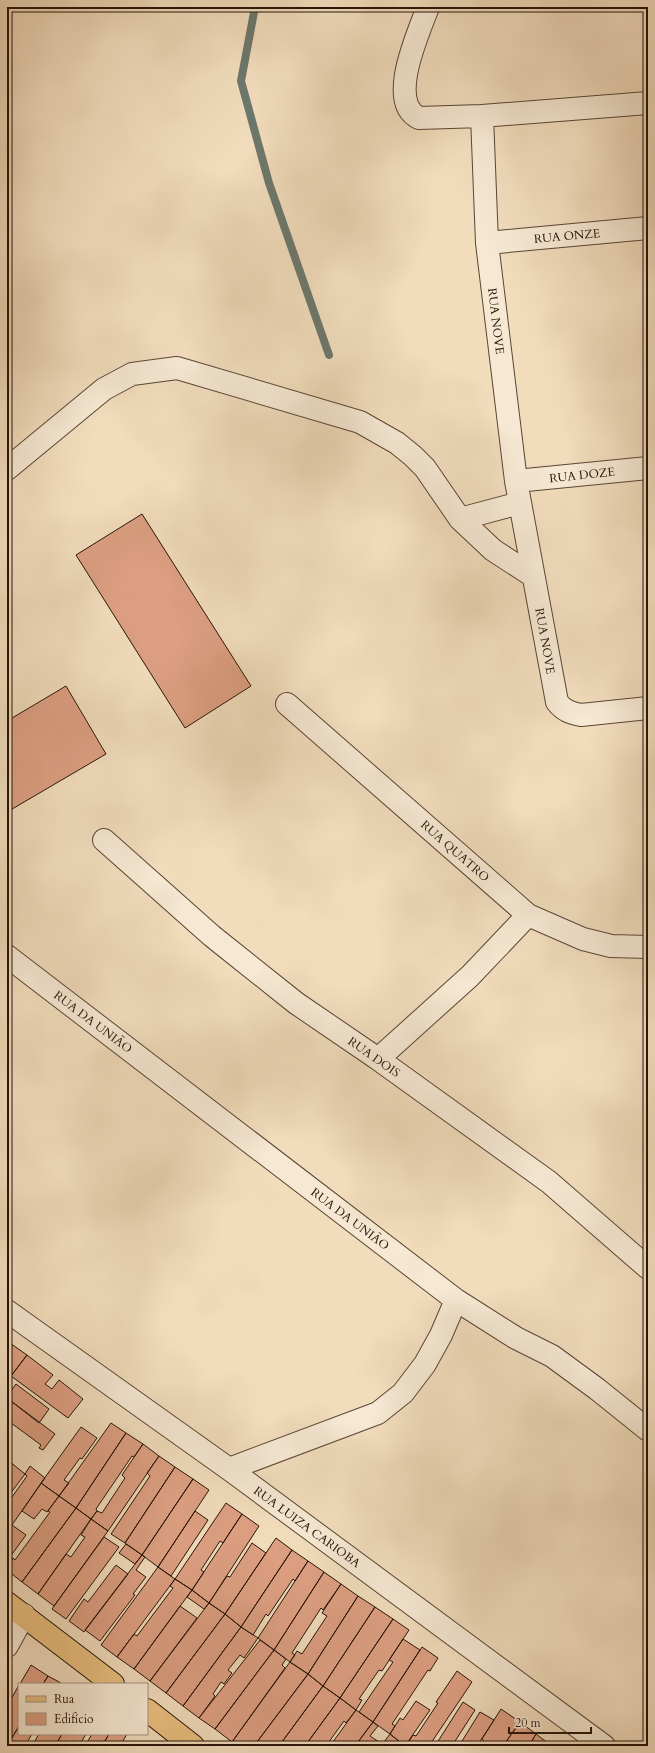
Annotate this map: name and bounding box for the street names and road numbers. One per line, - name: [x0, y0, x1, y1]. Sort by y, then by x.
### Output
- street label: RUA ONZE: [533, 225, 601, 247]
- street label: RUA NOVE: [484, 287, 508, 355]
- street label: RUA DOZE: [548, 464, 616, 486]
- street label: RUA NOVE: [531, 607, 559, 675]
- street label: RUA QUATRO: [417, 817, 493, 885]
- street label: RUA DA UNIÃO: [50, 986, 136, 1057]
- street label: RUA DOIS: [345, 1033, 403, 1081]
- street label: RUA DA UNIÃO: [307, 1183, 393, 1254]
- street label: RUA LUIZA CARIOBA: [250, 1483, 364, 1572]

